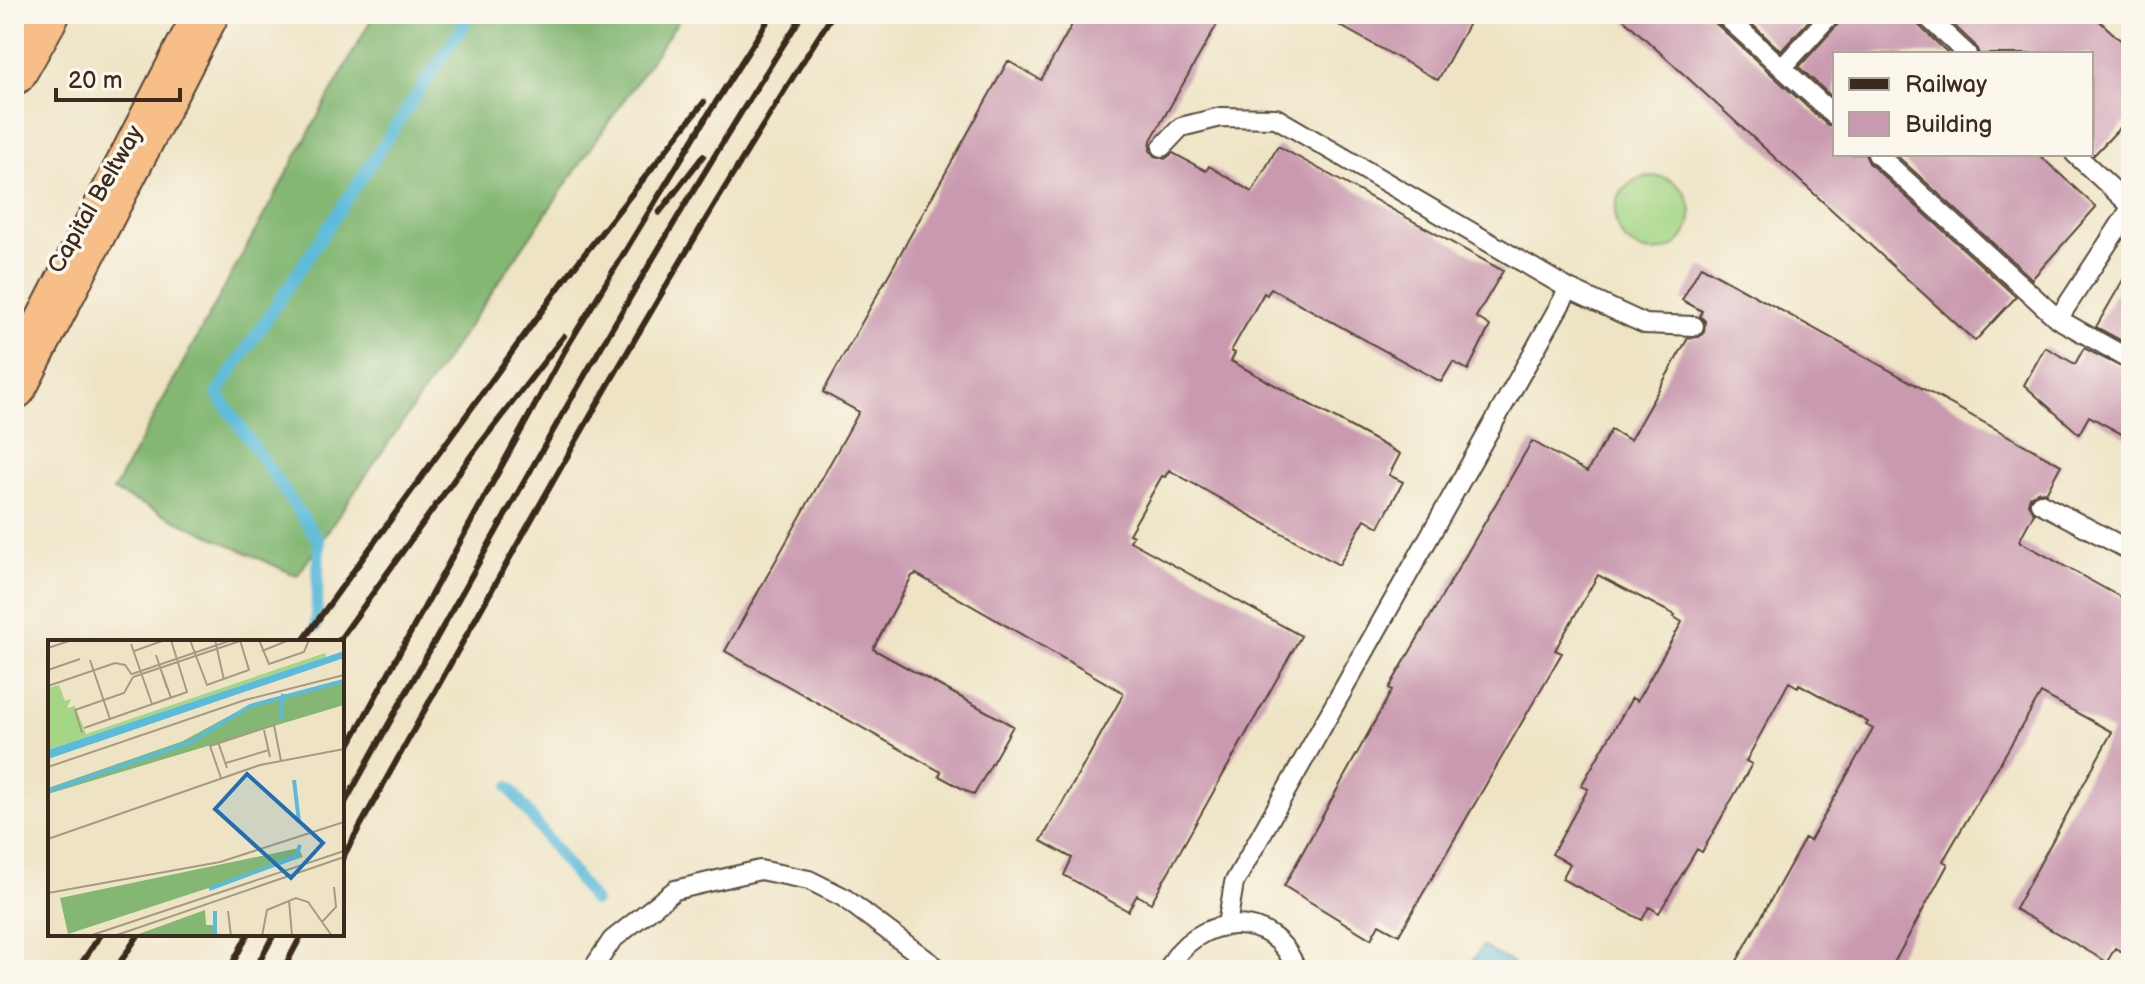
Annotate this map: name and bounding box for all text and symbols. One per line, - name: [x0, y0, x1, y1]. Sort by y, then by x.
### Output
- scale bar: [56, 52, 180, 102]
- legend: [1833, 52, 2093, 156]
- text: 20 m: [68, 66, 123, 95]
- text: Railway: [1905, 70, 1987, 99]
- text: Building: [1905, 110, 1992, 139]
- street label: Capital Beltway: [41, 120, 150, 278]
- inset map: [48, 640, 344, 936]

